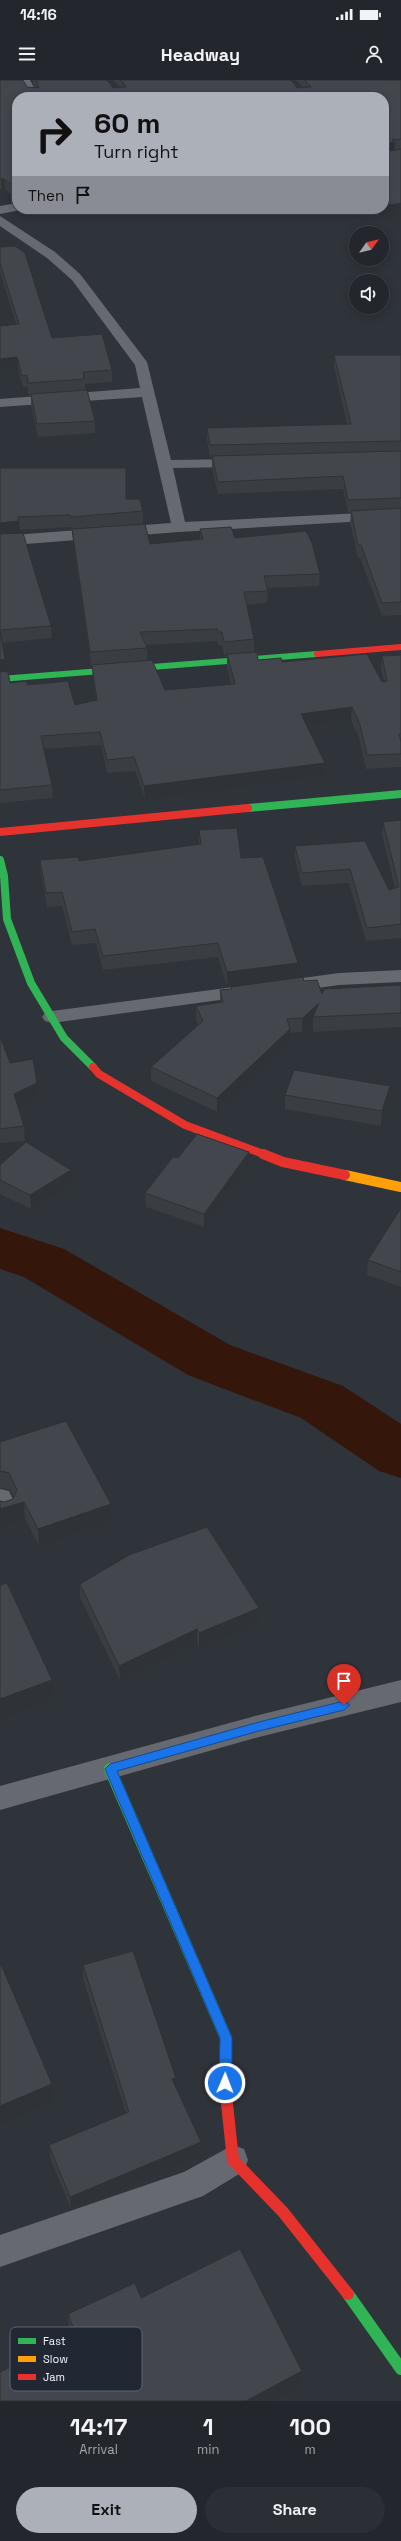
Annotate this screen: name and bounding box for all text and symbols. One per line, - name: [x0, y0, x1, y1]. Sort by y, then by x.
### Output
- text: 14:16: [20, 5, 57, 24]
- icon: menu: [16, 43, 38, 65]
- text: Headway: [161, 43, 240, 66]
- icon: person: [363, 43, 385, 65]
- text: 60 m: [94, 105, 160, 141]
- icon: right: [28, 108, 80, 160]
- text: Turn right: [94, 140, 178, 163]
- icon: arrive: [72, 184, 94, 206]
- text: Then: [28, 186, 64, 205]
- north arrow: [349, 226, 389, 266]
- map controls: [349, 226, 389, 314]
- button: sound: [349, 274, 389, 314]
- pin: [327, 1664, 361, 1705]
- icon: arrive: [333, 1670, 355, 1692]
- position arrow: [204, 2062, 246, 2104]
- legend: [10, 2327, 142, 2391]
- text: Fast: [43, 2334, 66, 2348]
- text: Slow: [43, 2352, 68, 2366]
- text: Jam: [43, 2370, 65, 2384]
- text: 14:17: [70, 2411, 127, 2442]
- text: 1: [203, 2411, 214, 2442]
- text: 100: [289, 2411, 331, 2442]
- text: Arrival: [79, 2441, 118, 2458]
- text: min: [197, 2441, 219, 2458]
- text: m: [305, 2441, 316, 2458]
- button: Exit: [16, 2487, 197, 2533]
- button: Share: [205, 2487, 385, 2533]

